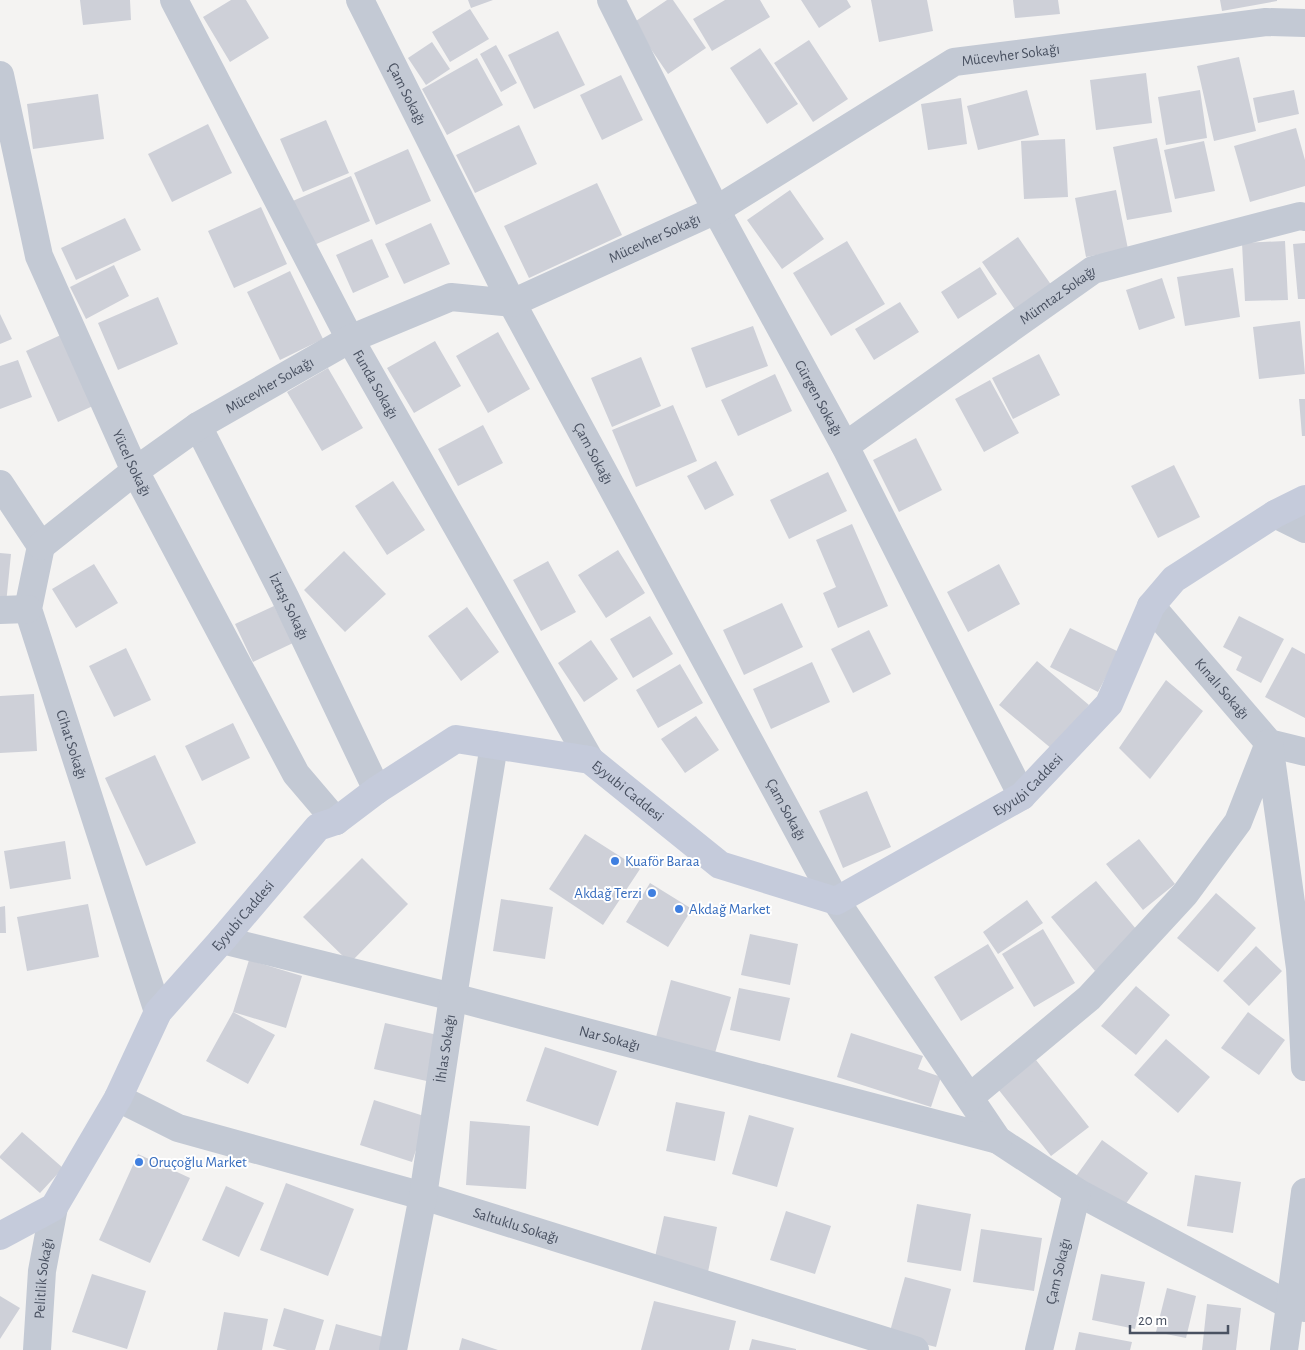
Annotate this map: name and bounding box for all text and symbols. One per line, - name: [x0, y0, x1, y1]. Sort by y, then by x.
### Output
- street label: Mücevher Sokağı: [961, 42, 1061, 69]
- street label: Çam Sokağı: [385, 60, 429, 128]
- street label: Mücevher Sokağı: [607, 211, 703, 266]
- street label: Mümtaz Sokağı: [1017, 263, 1097, 328]
- street label: Funda Sokağı: [350, 347, 401, 422]
- street label: Mücevher Sokağı: [223, 354, 316, 417]
- street label: Gürgen Sokağı: [792, 358, 845, 439]
- street label: Çam Sokağı: [570, 420, 616, 487]
- street label: Yücel Sokağı: [109, 427, 154, 499]
- street label: İztaşı Sokağı: [266, 570, 311, 642]
- street label: Kınalı Sokağı: [1192, 656, 1252, 722]
- street label: Cihat Sokağı: [53, 708, 89, 781]
- street label: Eyyubi Caddesi: [991, 751, 1066, 819]
- street label: Eyyubi Caddesi: [589, 758, 666, 824]
- street label: Çam Sokağı: [763, 776, 809, 843]
- place label: Kuaför Baraa: [625, 854, 700, 869]
- marker: Kuaför Baraa: [609, 855, 621, 867]
- street label: Eyyubi Caddesi: [209, 878, 277, 954]
- place label: Akdağ Terzi: [574, 886, 642, 901]
- marker: Akdağ Terzi: [646, 887, 658, 899]
- place label: Akdağ Market: [689, 902, 771, 917]
- marker: Akdağ Market: [673, 903, 685, 915]
- street label: İhlas Sokağı: [431, 1013, 458, 1084]
- street label: Nar Sokağı: [577, 1023, 642, 1054]
- place label: Oruçoğlu Market: [149, 1155, 247, 1170]
- marker: Oruçoğlu Market: [133, 1156, 145, 1168]
- street label: Saltuklu Sokağı: [471, 1205, 561, 1246]
- street label: Pelitlik Sokağı: [32, 1237, 56, 1319]
- street label: Çam Sokağı: [1043, 1237, 1074, 1306]
- scale bar: [1130, 1302, 1228, 1334]
- text: 20 m: [1138, 1313, 1167, 1328]

